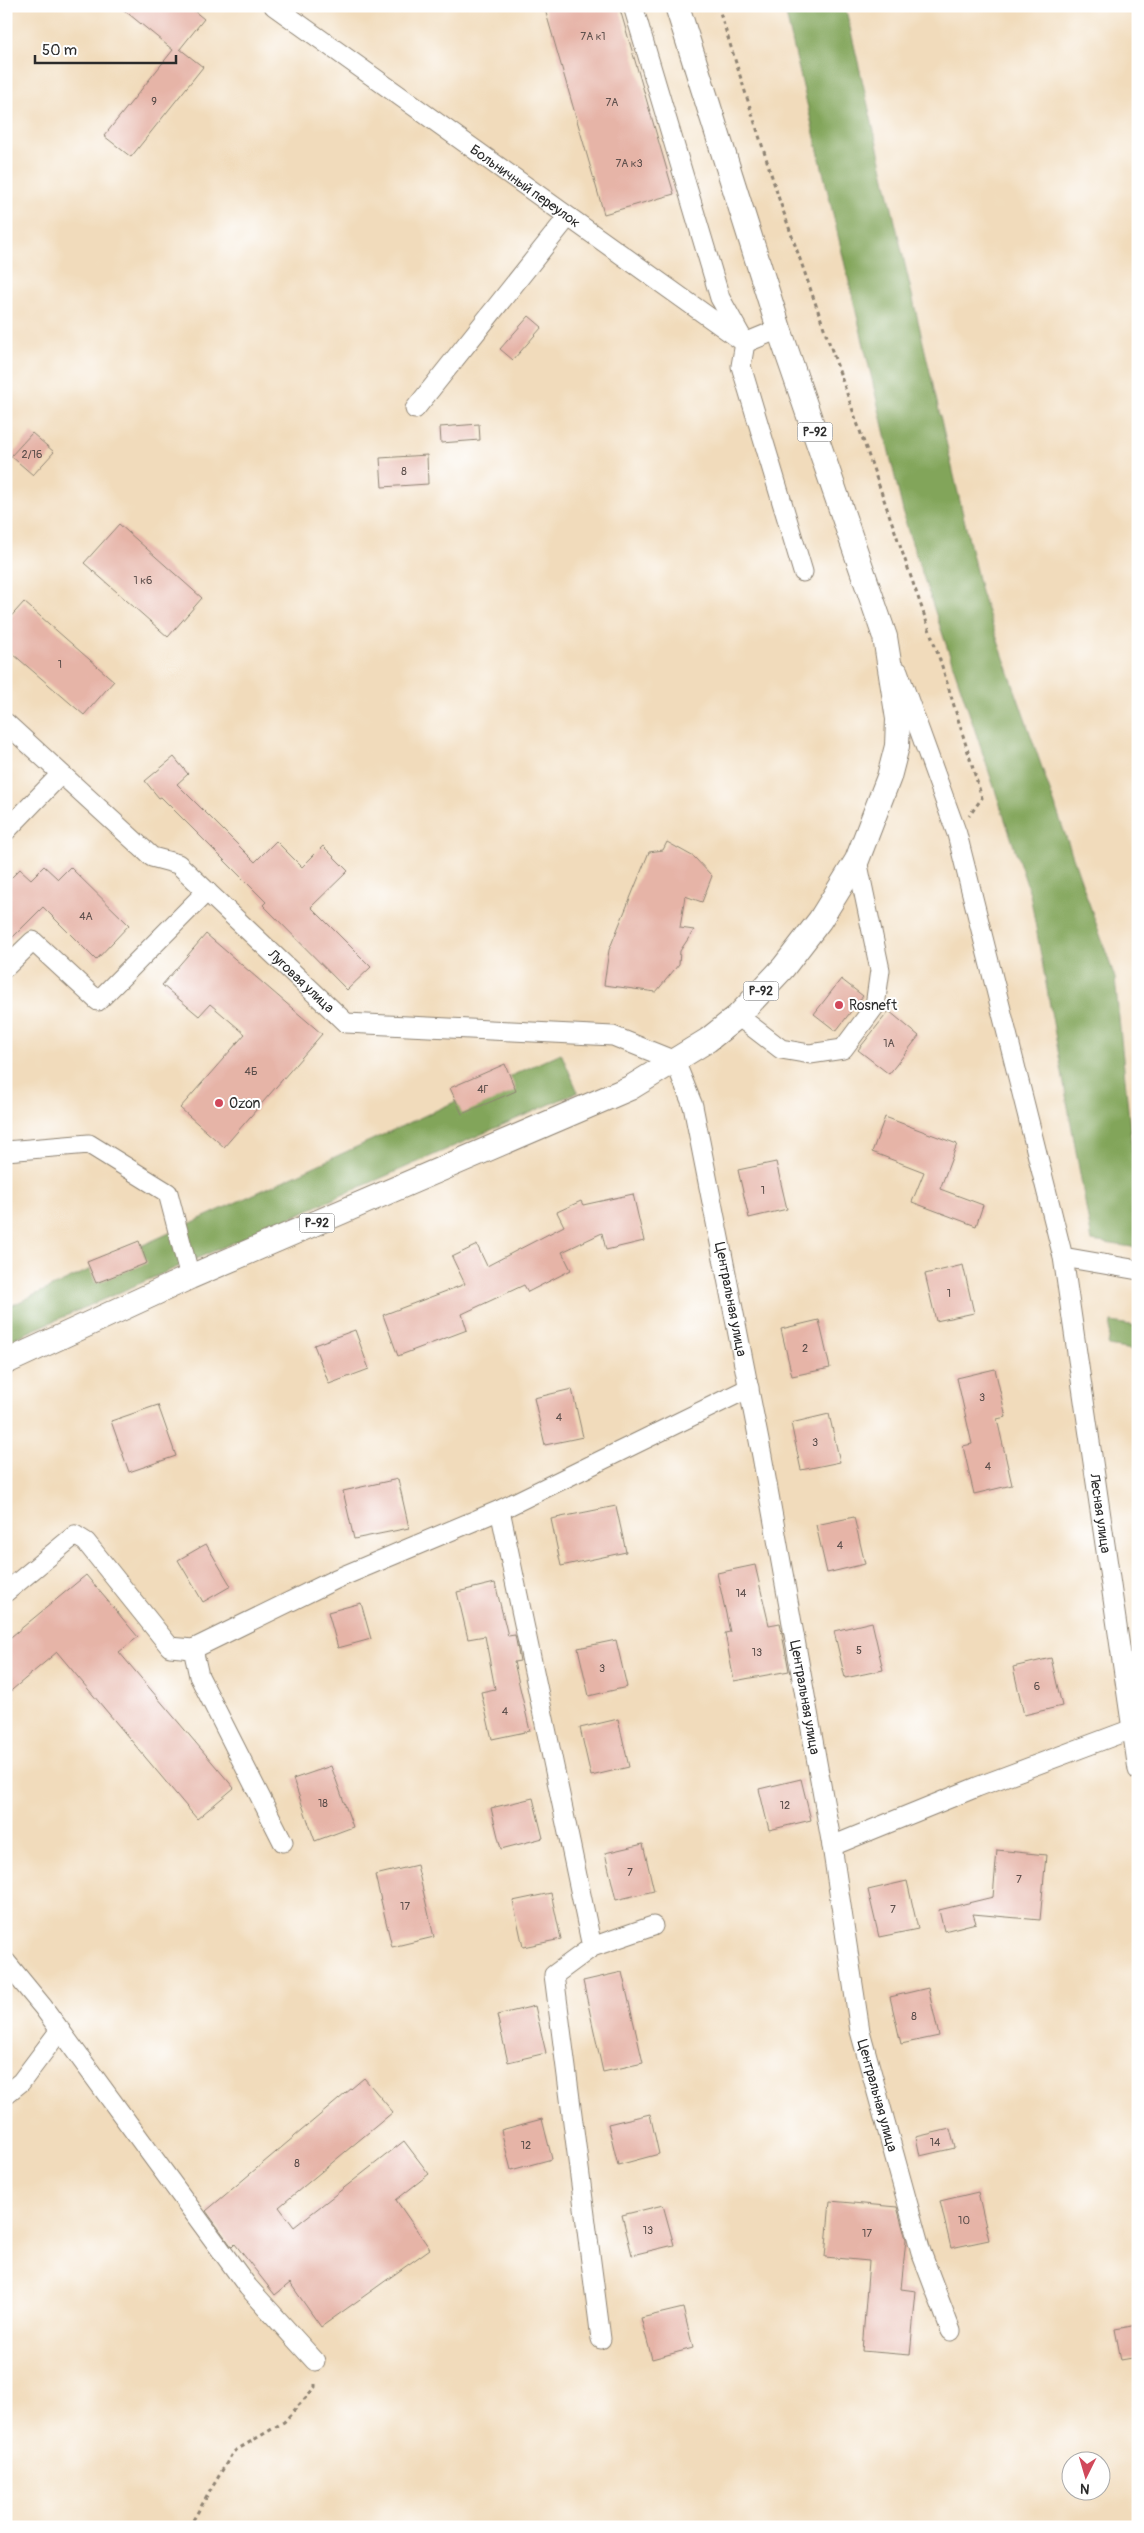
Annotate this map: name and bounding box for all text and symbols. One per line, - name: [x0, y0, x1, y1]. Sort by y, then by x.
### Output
- house number: 7А к1: [580, 30, 606, 43]
- scale bar: [35, 32, 176, 64]
- text: 50 m: [42, 41, 77, 60]
- house number: 9: [151, 95, 157, 108]
- house number: 7А: [606, 96, 618, 109]
- street label: Больничный переулок: [467, 141, 583, 231]
- house number: 7А к3: [615, 157, 643, 170]
- road number: Р-92: [798, 422, 832, 442]
- house number: 2/16: [22, 448, 42, 461]
- house number: 8: [401, 465, 407, 478]
- house number: 1 к6: [134, 574, 152, 587]
- house number: 1: [58, 658, 62, 671]
- house number: 4А: [79, 910, 93, 923]
- street label: Луговая улица: [264, 945, 338, 1016]
- road number: Р-92: [744, 981, 778, 1000]
- place label: Rosneft: [849, 997, 897, 1014]
- marker: Rosneft: [833, 999, 845, 1011]
- house number: 1А: [883, 1037, 895, 1050]
- house number: 4Б: [245, 1065, 257, 1078]
- house number: 4Г: [477, 1083, 489, 1096]
- place label: Ozon: [229, 1095, 261, 1112]
- marker: Ozon: [213, 1097, 225, 1109]
- house number: 1: [761, 1184, 765, 1197]
- road number: Р-92: [300, 1214, 334, 1232]
- street label: Центральная улица: [711, 1241, 750, 1358]
- house number: 1: [947, 1287, 951, 1300]
- house number: 2: [802, 1342, 808, 1355]
- house number: 3: [979, 1391, 985, 1404]
- house number: 4: [556, 1411, 563, 1424]
- house number: 3: [812, 1436, 818, 1449]
- house number: 4: [985, 1460, 992, 1473]
- street label: Лесная улица: [1086, 1471, 1114, 1554]
- house number: 4: [837, 1539, 844, 1552]
- house number: 14: [736, 1587, 747, 1600]
- street label: Центральная улица: [786, 1639, 823, 1756]
- house number: 5: [856, 1644, 862, 1657]
- house number: 13: [752, 1646, 762, 1659]
- house number: 3: [599, 1662, 605, 1675]
- house number: 6: [1034, 1680, 1040, 1693]
- house number: 4: [502, 1705, 509, 1718]
- house number: 18: [318, 1797, 328, 1810]
- house number: 12: [780, 1799, 790, 1812]
- house number: 7: [627, 1866, 633, 1879]
- house number: 7: [1016, 1873, 1022, 1886]
- house number: 17: [400, 1900, 410, 1913]
- house number: 7: [890, 1903, 896, 1916]
- house number: 8: [911, 2010, 917, 2023]
- street label: Центральная улица: [854, 2037, 901, 2154]
- house number: 14: [930, 2136, 941, 2149]
- house number: 12: [521, 2139, 531, 2152]
- house number: 8: [294, 2157, 300, 2170]
- house number: 10: [958, 2214, 970, 2227]
- house number: 13: [643, 2224, 653, 2237]
- house number: 17: [862, 2227, 872, 2240]
- north arrow: [1062, 2450, 1112, 2500]
- text: N: [1079, 2480, 1090, 2497]

